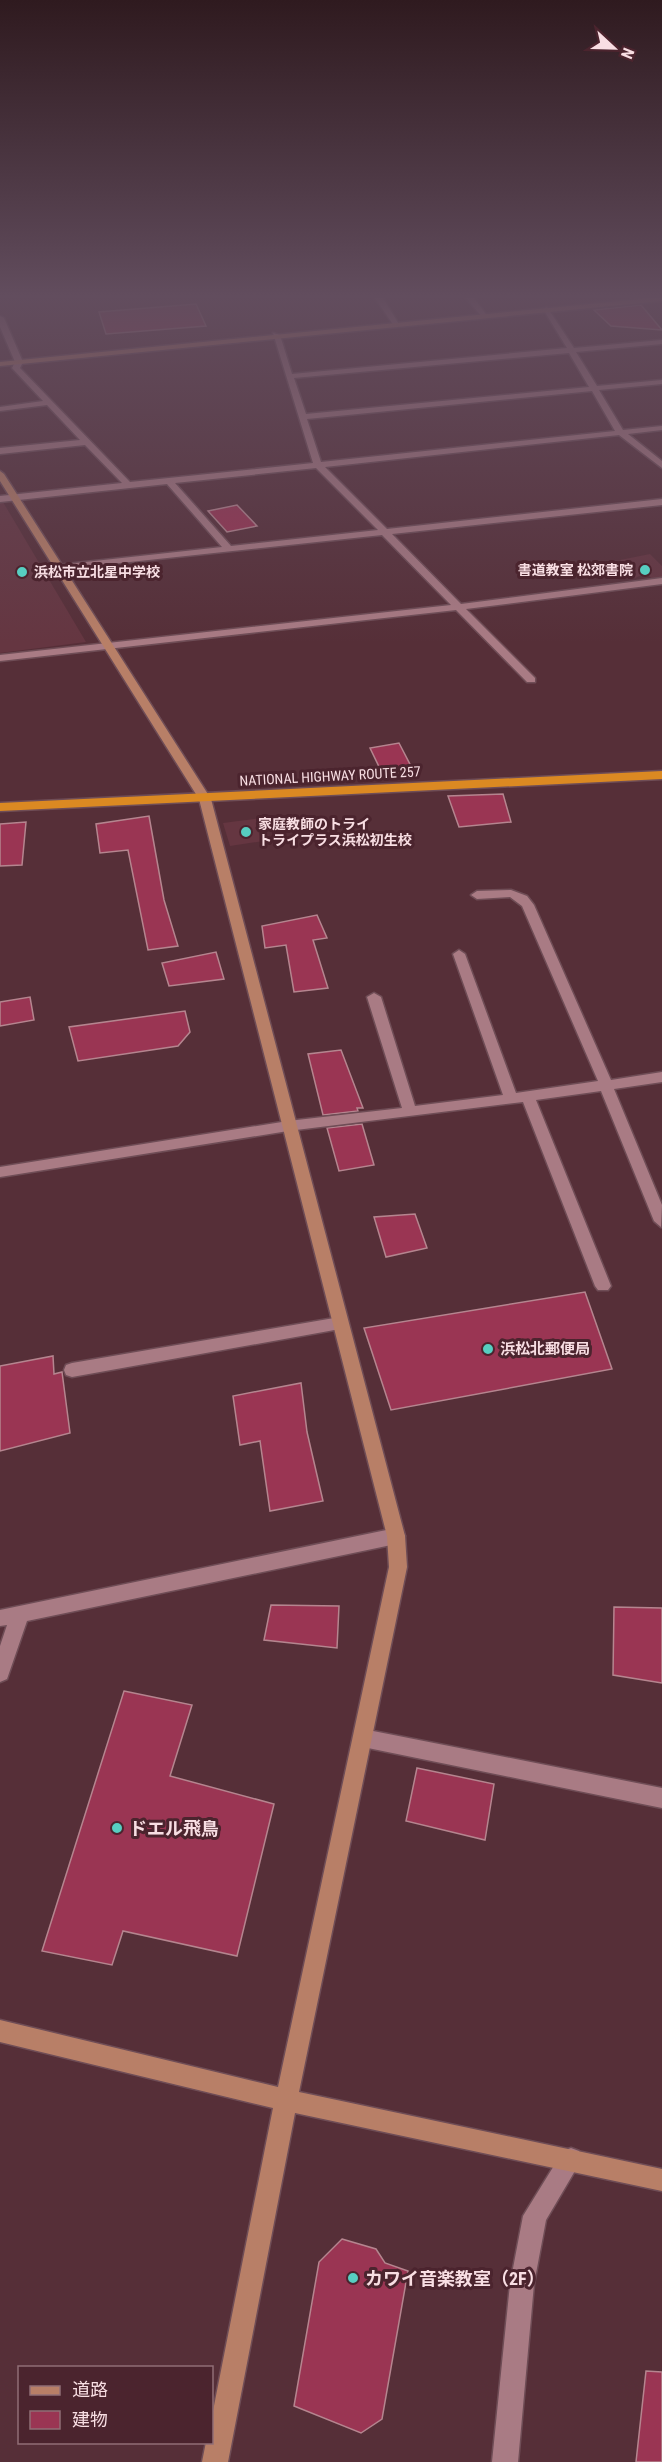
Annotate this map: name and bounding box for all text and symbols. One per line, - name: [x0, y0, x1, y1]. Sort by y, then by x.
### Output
- north arrow: [584, 18, 644, 78]
- text: N: [617, 45, 638, 62]
- place label: 書道教室 松郊書院: [518, 562, 633, 578]
- marker: 書道教室 松郊書院: [638, 563, 652, 577]
- place label: 浜松市立北星中学校: [34, 564, 160, 580]
- marker: 浜松市立北星中学校: [15, 565, 29, 579]
- street label: NATIONAL HIGHWAY ROUTE 257: [239, 763, 421, 789]
- place label: 家庭教師のトライ トライプラス浜松初生校: [258, 816, 412, 848]
- marker: 家庭教師のトライ トライプラス浜松初生校: [239, 825, 253, 839]
- place label: 浜松北郵便局: [500, 1340, 590, 1358]
- marker: 浜松北郵便局: [481, 1342, 495, 1356]
- place label: ドエル飛鳥: [129, 1818, 219, 1839]
- marker: ドエル飛鳥: [110, 1821, 124, 1835]
- place label: カワイ音楽教室（2F）: [365, 2268, 545, 2289]
- marker: カワイ音楽教室（2F）: [346, 2271, 360, 2285]
- legend: [18, 2366, 213, 2444]
- text: 道路: [72, 2379, 108, 2400]
- text: 建物: [72, 2409, 108, 2430]

